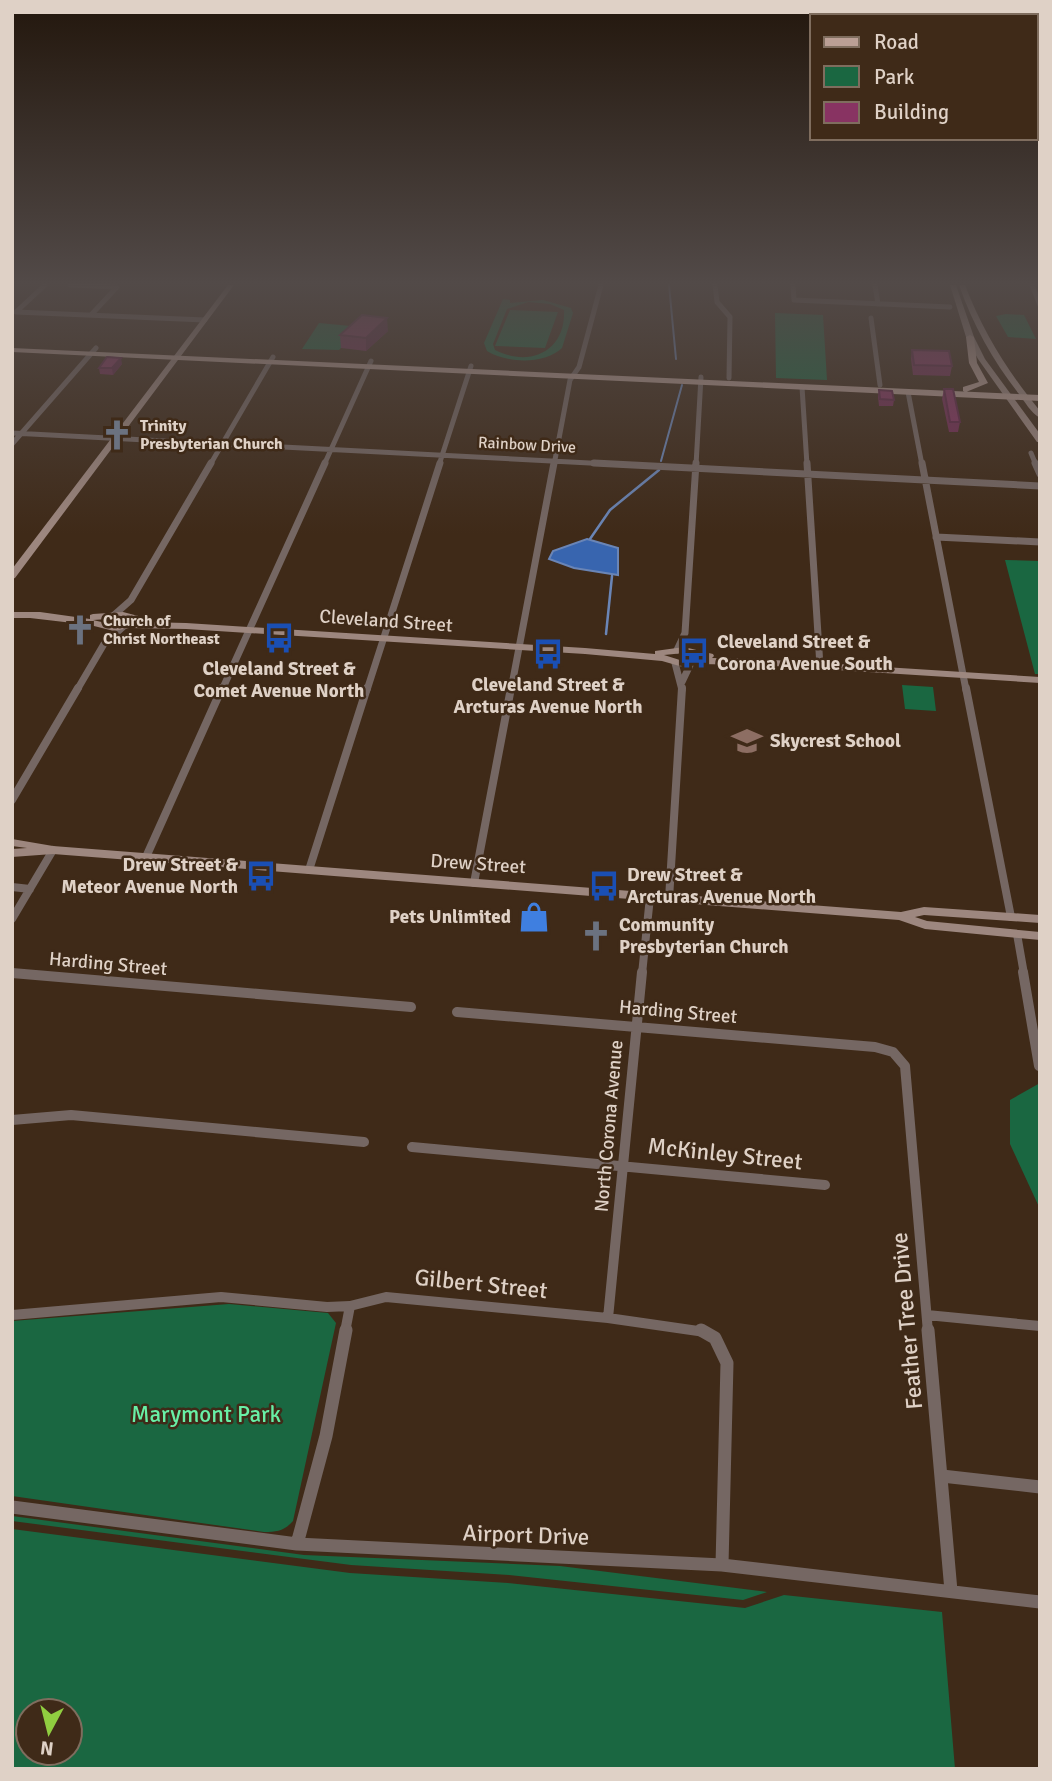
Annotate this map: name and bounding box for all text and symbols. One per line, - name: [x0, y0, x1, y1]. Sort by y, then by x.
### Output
- legend: [810, 14, 1038, 140]
- text: Road: [874, 29, 919, 55]
- text: Park: [874, 64, 915, 90]
- text: Building: [874, 99, 949, 125]
- place label: Trinity Presbyterian Church: [140, 416, 283, 454]
- church icon: Trinity Presbyterian Church: [100, 418, 134, 452]
- street label: Rainbow Drive: [477, 432, 577, 458]
- street label: Cleveland Street: [319, 604, 454, 638]
- place label: Church of Christ Northeast: [103, 611, 220, 649]
- church icon: Church of Christ Northeast: [63, 613, 97, 647]
- bus stop icon: Cleveland Street & Comet Avenue North: [262, 621, 296, 655]
- place label: Cleveland Street & Corona Avenue South: [717, 630, 893, 676]
- bus stop icon: Cleveland Street & Corona Avenue South: [677, 636, 711, 670]
- bus stop icon: Cleveland Street & Arcturas Avenue North: [531, 637, 565, 671]
- place label: Cleveland Street & Comet Avenue North: [194, 657, 364, 703]
- place label: Cleveland Street & Arcturas Avenue North: [453, 673, 643, 719]
- school or university icon: Skycrest School: [730, 724, 764, 758]
- place label: Skycrest School: [770, 729, 901, 753]
- street label: Drew Street: [429, 849, 527, 879]
- place label: Drew Street & Meteor Avenue North: [61, 853, 239, 899]
- bus stop icon: Drew Street & Meteor Avenue North: [244, 859, 278, 893]
- place label: Drew Street & Arcturas Avenue North: [627, 863, 816, 909]
- bus stop icon: Drew Street & Arcturas Avenue North: [587, 869, 621, 903]
- shop icon: Pets Unlimited: [517, 900, 551, 934]
- place label: Pets Unlimited: [389, 905, 511, 929]
- place label: Community Presbyterian Church: [619, 913, 788, 959]
- church icon: Community Presbyterian Church: [579, 919, 613, 953]
- street label: Harding Street: [48, 947, 168, 981]
- street label: Harding Street: [618, 995, 738, 1029]
- street label: North Corona Avenue: [590, 1039, 628, 1213]
- street label: McKinley Street: [646, 1131, 804, 1177]
- street label: Feather Tree Drive: [885, 1231, 929, 1411]
- street label: Gilbert Street: [413, 1263, 549, 1305]
- park label: Marymont Park: [131, 1400, 282, 1429]
- street label: Airport Drive: [462, 1518, 590, 1552]
- north arrow: [14, 1697, 84, 1767]
- text: N: [39, 1735, 55, 1761]

